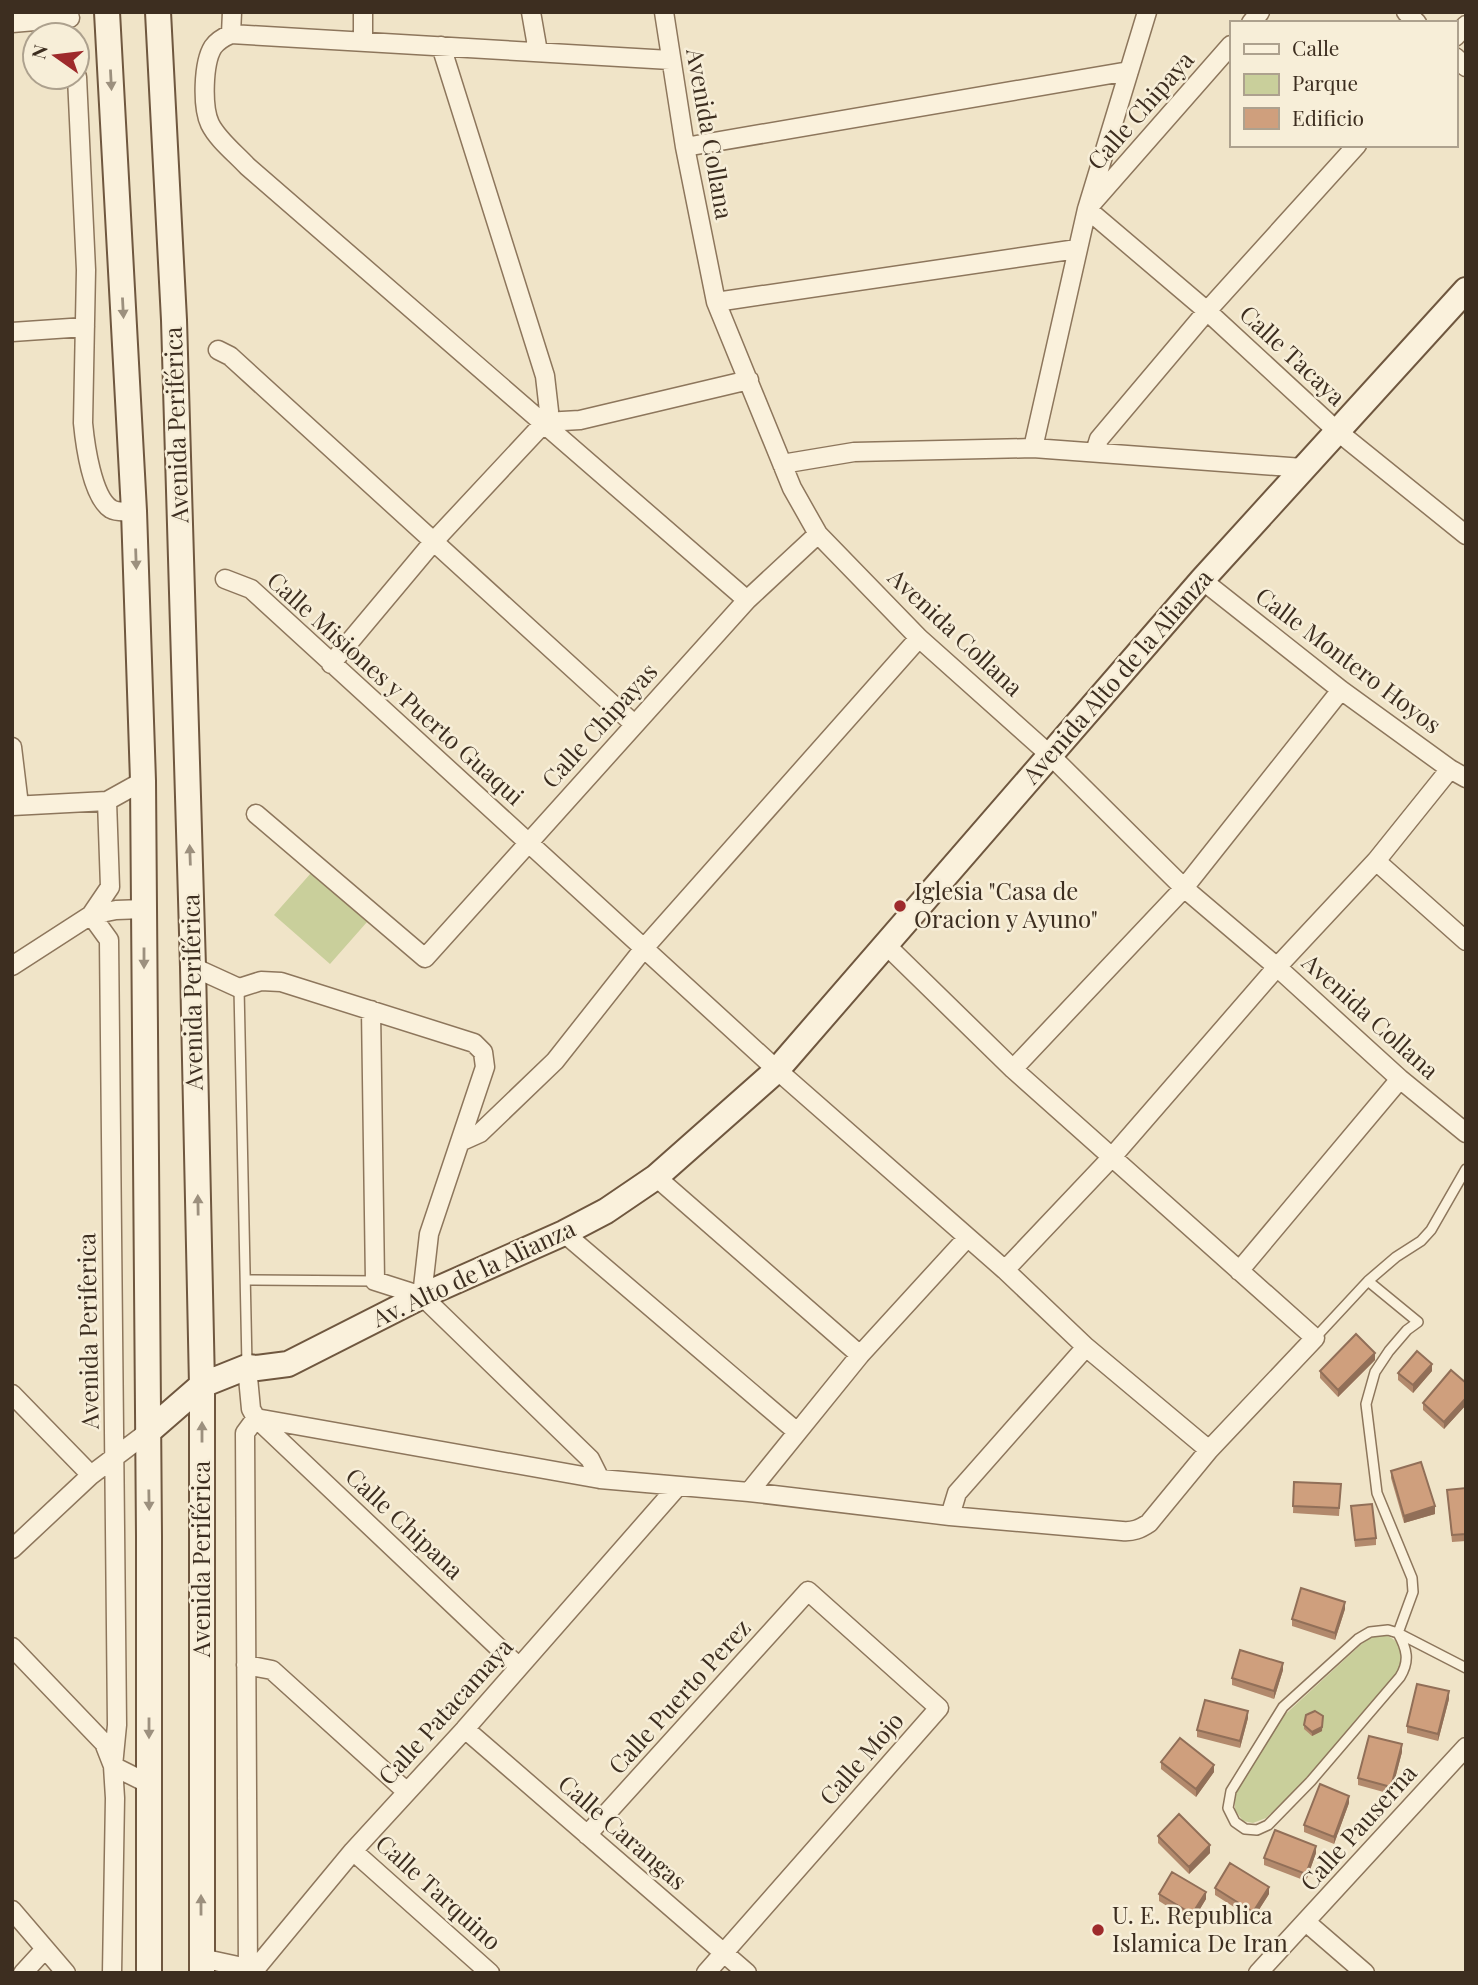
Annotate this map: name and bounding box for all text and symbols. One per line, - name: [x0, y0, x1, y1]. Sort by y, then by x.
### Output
- north arrow: [21, 21, 91, 91]
- legend: [1230, 21, 1457, 147]
- text: Calle: [1292, 33, 1339, 61]
- text: N: [24, 42, 53, 61]
- street label: Calle Chipaya: [1079, 44, 1200, 176]
- street label: Avenida Collana: [680, 45, 742, 222]
- text: Parque: [1292, 68, 1358, 96]
- one-way arrow: [106, 70, 117, 92]
- text: Edificio: [1292, 103, 1364, 131]
- one-way arrow: [118, 297, 129, 319]
- street label: Calle Tacaya: [1234, 297, 1353, 412]
- street label: Avenida Periférica: [156, 326, 194, 525]
- one-way arrow: [130, 549, 141, 571]
- street label: Avenida Collana: [881, 560, 1031, 702]
- street label: Avenida Alto de la Alianza: [1014, 562, 1219, 790]
- street label: Calle Misiones y Puerto Guaqui: [261, 564, 531, 811]
- street label: Calle Montero Hoyos: [1250, 579, 1448, 740]
- street label: Calle Chipayas: [534, 655, 663, 794]
- one-way arrow: [184, 843, 195, 865]
- place label: Iglesia "Casa de Oracion y Ayuno": [914, 874, 1098, 934]
- street label: Avenida Periférica: [173, 894, 209, 1092]
- marker: Iglesia "Casa de Oracion y Ayuno": [892, 898, 908, 914]
- street label: Avenida Collana: [1296, 945, 1446, 1085]
- one-way arrow: [138, 947, 150, 969]
- one-way arrow: [192, 1193, 204, 1215]
- street label: Av. Alto de la Alianza: [366, 1211, 580, 1334]
- street label: Avenida Periferica: [69, 1233, 105, 1431]
- one-way arrow: [196, 1421, 208, 1443]
- street label: Calle Chipana: [340, 1460, 471, 1585]
- street label: Avenida Periférica: [184, 1461, 216, 1658]
- one-way arrow: [143, 1489, 155, 1511]
- street label: Calle Puerto Perez: [600, 1611, 757, 1780]
- street label: Calle Patacamaya: [370, 1630, 519, 1791]
- street label: Calle Mojo: [811, 1704, 910, 1811]
- one-way arrow: [143, 1717, 155, 1739]
- street label: Calle Pauserna: [1292, 1757, 1423, 1897]
- street label: Calle Carangas: [552, 1767, 694, 1896]
- street label: Calle Tarquino: [370, 1827, 509, 1956]
- one-way arrow: [195, 1893, 207, 1915]
- place label: U. E. Republica Islamica De Iran: [1112, 1898, 1288, 1958]
- marker: U. E. Republica Islamica De Iran: [1090, 1922, 1106, 1938]

